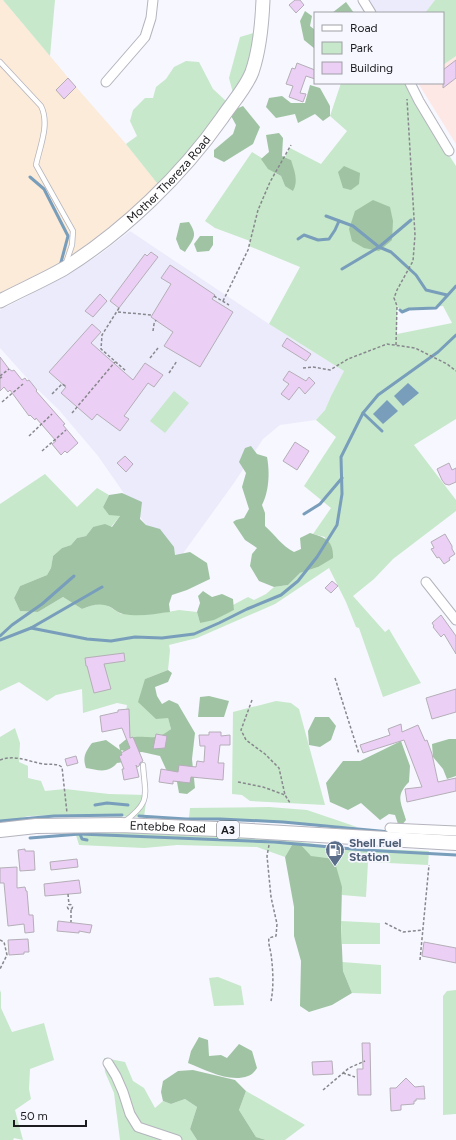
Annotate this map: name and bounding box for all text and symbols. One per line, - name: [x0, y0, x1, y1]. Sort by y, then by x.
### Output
- legend: [314, 12, 444, 84]
- text: Road: [350, 21, 378, 35]
- text: Park: [350, 41, 373, 55]
- text: Building: [350, 61, 393, 75]
- street label: Mother Thereza Road: [124, 133, 213, 226]
- street label: Entebbe Road: [129, 818, 206, 836]
- road number: A3: [217, 821, 239, 839]
- place label: Shell Fuel Station: [349, 836, 402, 864]
- fuel station icon: Shell Fuel Station: [324, 839, 346, 867]
- scale bar: [14, 1102, 86, 1128]
- text: 50 m: [20, 1109, 48, 1123]

